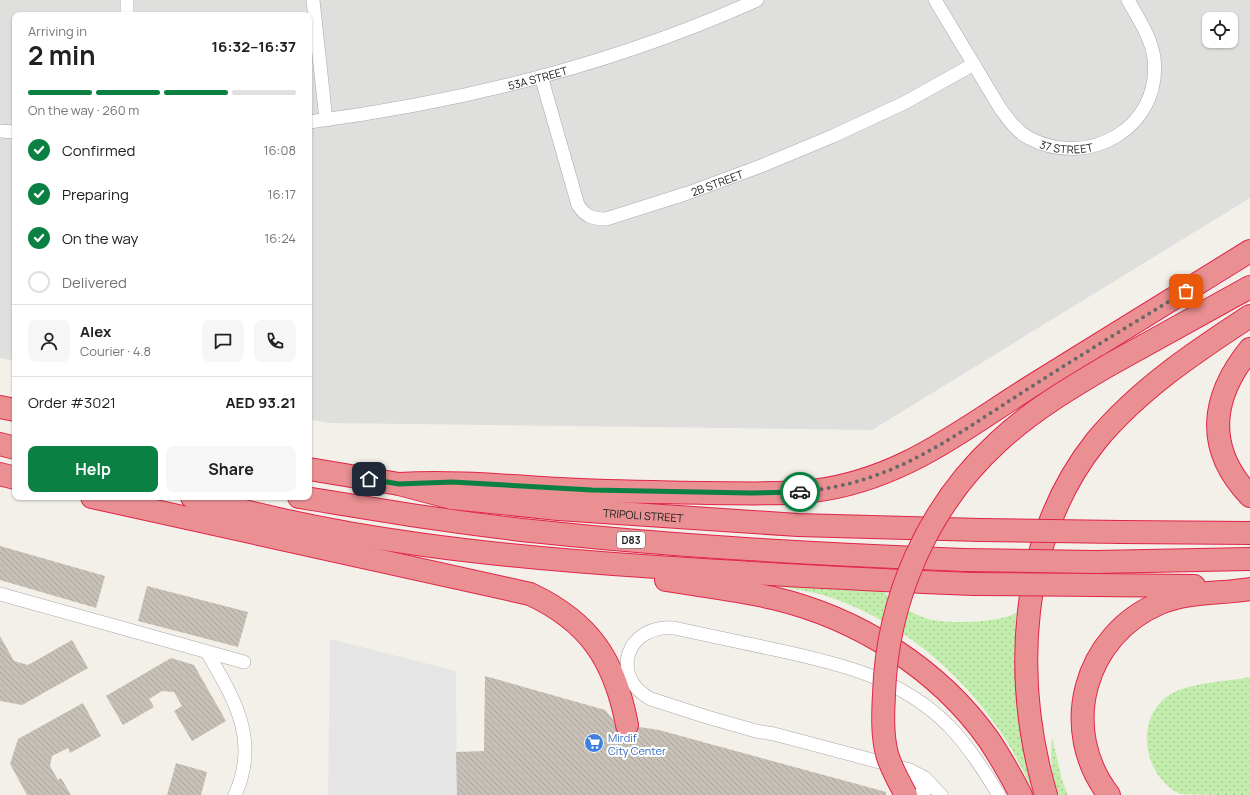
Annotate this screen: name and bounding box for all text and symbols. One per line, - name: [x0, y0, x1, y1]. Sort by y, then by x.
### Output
- map controls: [1202, 12, 1238, 48]
- button: locate: [1202, 12, 1238, 48]
- text: Arriving in: [28, 22, 87, 40]
- text: 16:32–16:37: [212, 36, 296, 57]
- text: 2 min: [28, 37, 96, 73]
- street label: 53A STREET: [506, 62, 569, 92]
- text: On the way · 260 m: [28, 101, 139, 119]
- street label: 37 STREET: [1038, 136, 1095, 156]
- icon: check: [28, 139, 50, 161]
- text: Confirmed: [62, 140, 135, 161]
- text: 16:08: [263, 141, 296, 159]
- street label: 2B STREET: [689, 166, 745, 199]
- icon: check: [28, 183, 50, 205]
- text: Preparing: [62, 184, 129, 205]
- text: 16:17: [267, 185, 296, 203]
- icon: check: [28, 227, 50, 249]
- text: On the way: [62, 228, 138, 249]
- text: 16:24: [264, 229, 296, 247]
- text: Delivered: [62, 272, 127, 293]
- pin: [1169, 274, 1203, 308]
- icon: bag: [1175, 280, 1197, 302]
- button: person: [28, 320, 70, 362]
- button: chat: [202, 320, 244, 362]
- button: phone: [254, 320, 296, 362]
- text: Alex: [80, 321, 111, 342]
- text: Courier · 4.8: [80, 342, 151, 360]
- text: Order #3021: [28, 392, 116, 413]
- text: AED 93.21: [226, 392, 296, 413]
- button: Help: [28, 446, 158, 492]
- button: Share: [166, 446, 296, 492]
- pin: [352, 462, 386, 496]
- icon: home: [358, 468, 380, 490]
- courier: [780, 472, 820, 512]
- icon: car: [789, 481, 811, 503]
- street label: TRIPOLI STREET: [603, 505, 684, 525]
- road number: D83: [617, 532, 645, 548]
- place label: Mirdif City Center: [608, 730, 666, 758]
- supermarket icon: Mirdif City Center: [583, 732, 605, 754]

